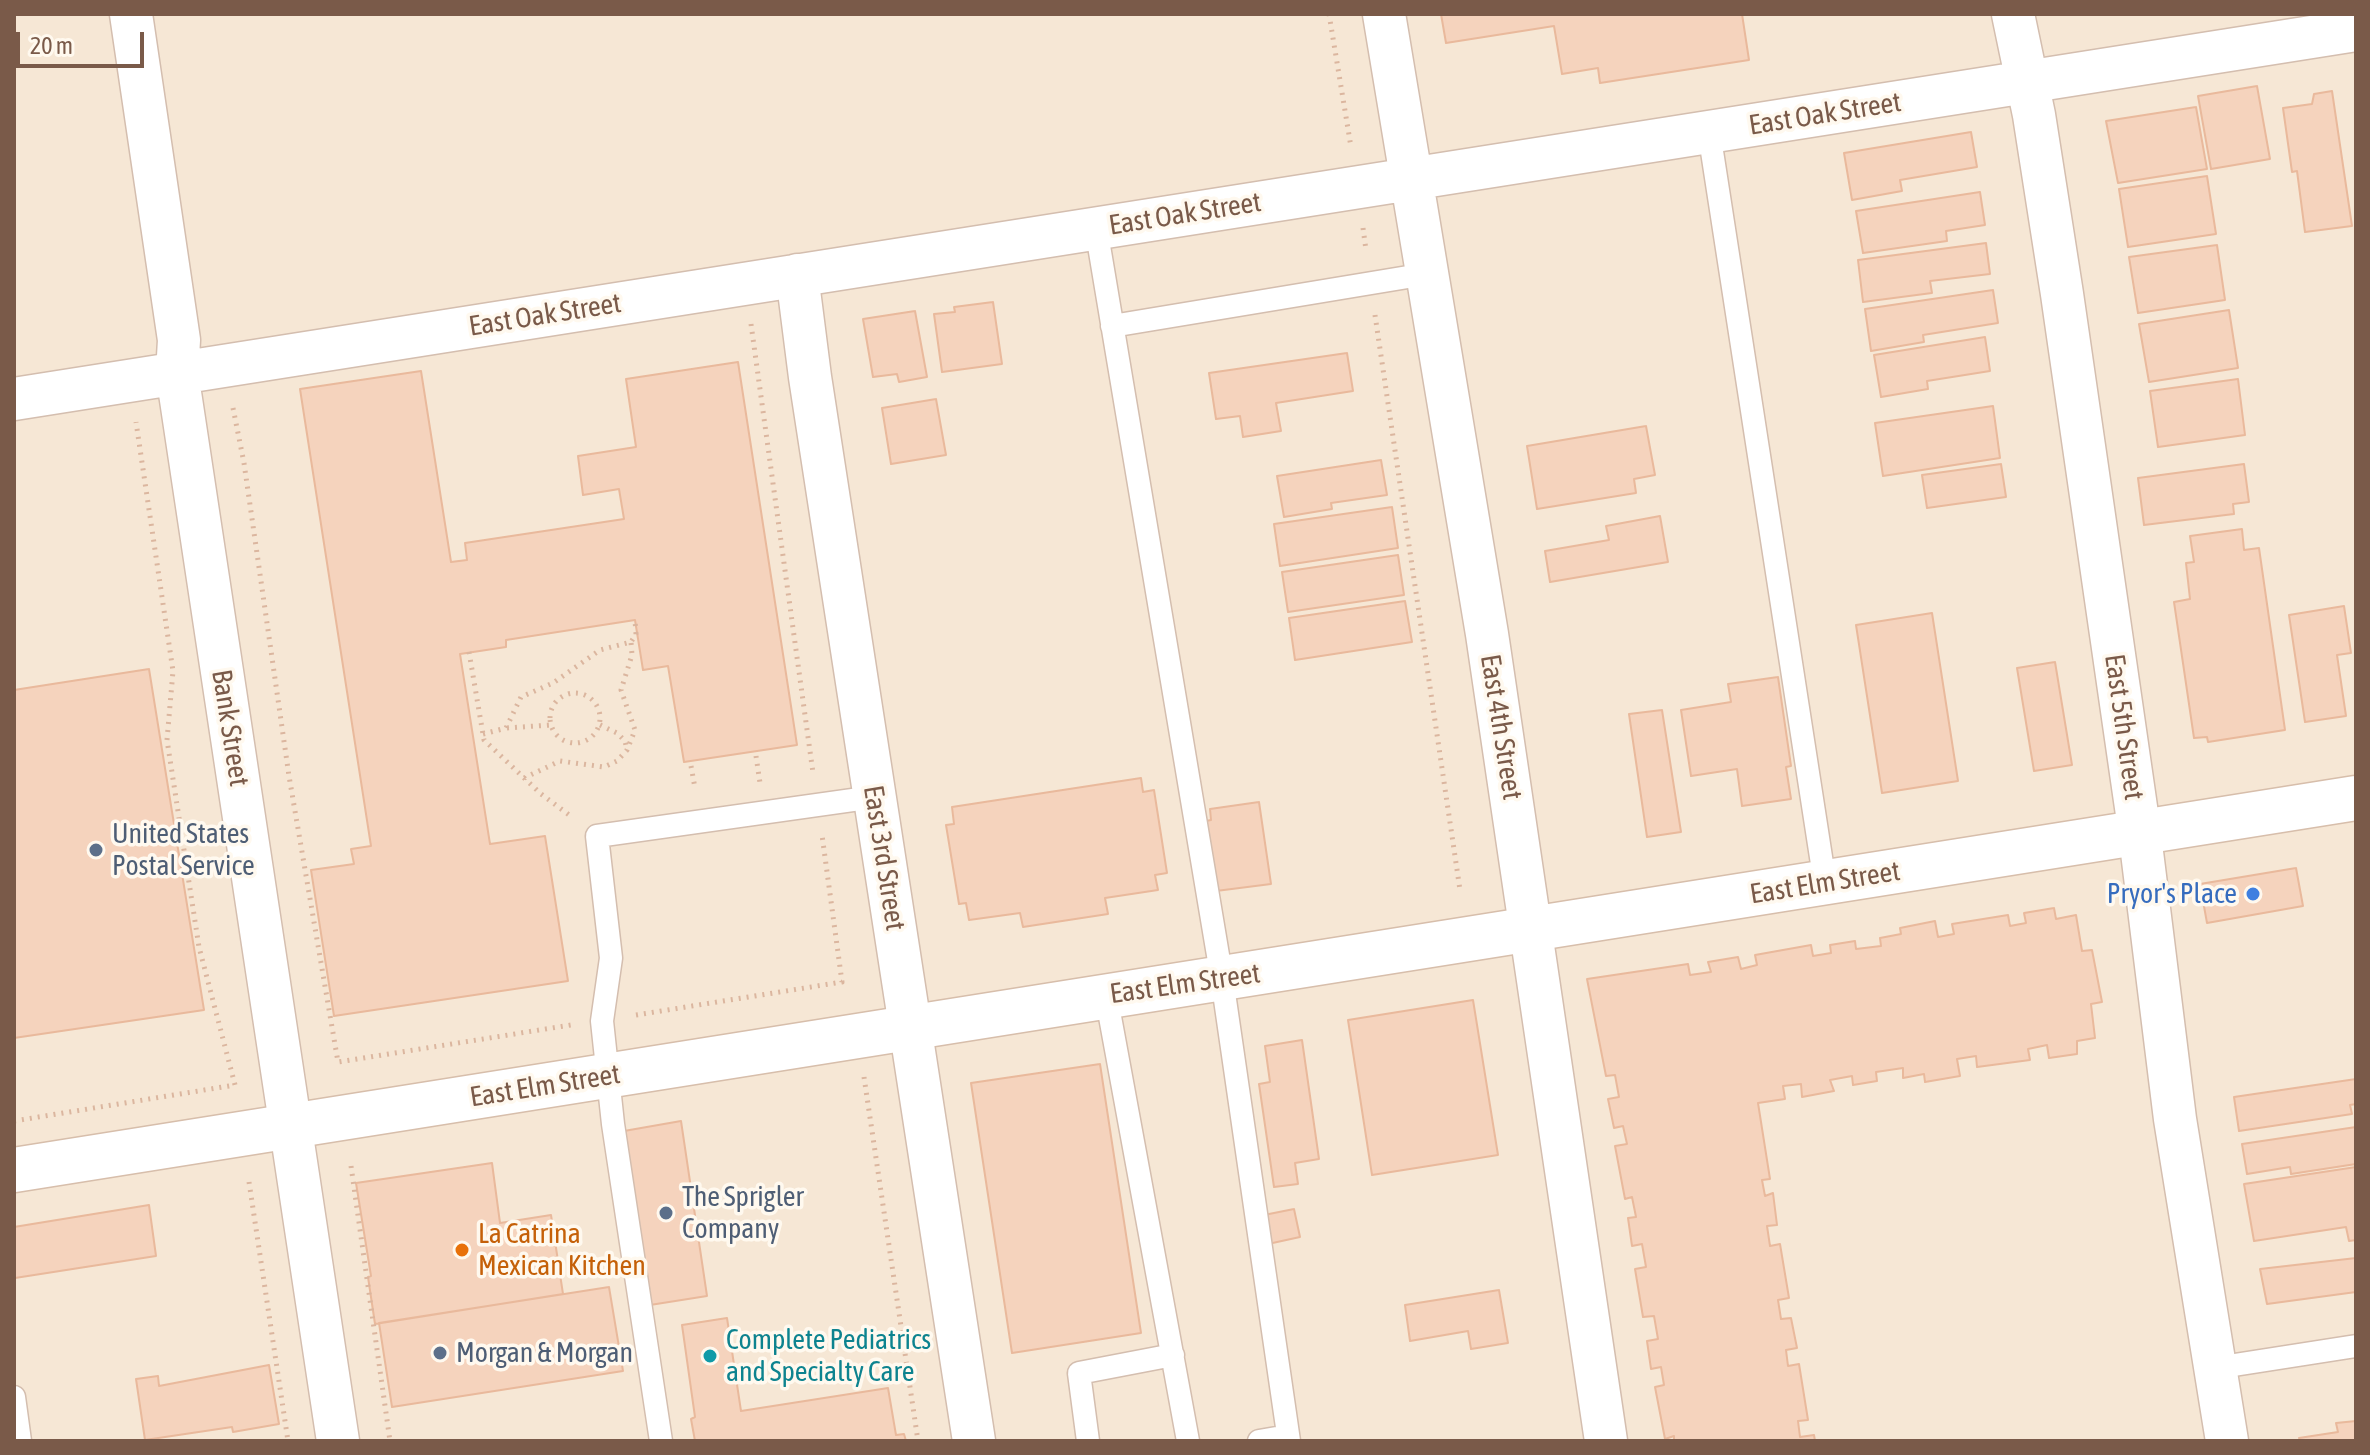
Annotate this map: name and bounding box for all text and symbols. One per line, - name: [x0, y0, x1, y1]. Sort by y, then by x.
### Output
- scale bar: [20, 16, 148, 66]
- text: 20 m: [30, 32, 73, 59]
- street label: East Oak Street: [1746, 85, 1904, 143]
- street label: East Oak Street: [1106, 185, 1264, 243]
- street label: East Oak Street: [466, 286, 624, 344]
- street label: East 4th Street: [1473, 652, 1529, 802]
- street label: East 5th Street: [2097, 652, 2151, 802]
- street label: Bank Street: [204, 667, 256, 789]
- street label: East 3rd Street: [856, 783, 912, 933]
- place label: United States Postal Service: [112, 817, 255, 883]
- marker: United States Postal Service: [87, 841, 105, 859]
- street label: East Elm Street: [1748, 855, 1902, 911]
- place label: Pryor's Place: [2107, 877, 2237, 911]
- marker: Pryor's Place: [2244, 885, 2262, 903]
- street label: East Elm Street: [1108, 957, 1262, 1011]
- street label: East Elm Street: [468, 1058, 622, 1114]
- place label: The Sprigler Company: [682, 1180, 804, 1246]
- marker: The Sprigler Company: [657, 1204, 675, 1222]
- place label: La Catrina Mexican Kitchen: [478, 1217, 646, 1283]
- marker: La Catrina Mexican Kitchen: [453, 1241, 471, 1259]
- place label: Complete Pediatrics and Specialty Care: [726, 1323, 931, 1389]
- place label: Morgan & Morgan: [456, 1336, 633, 1370]
- marker: Morgan & Morgan: [431, 1344, 449, 1362]
- marker: Complete Pediatrics and Specialty Care: [701, 1347, 719, 1365]

